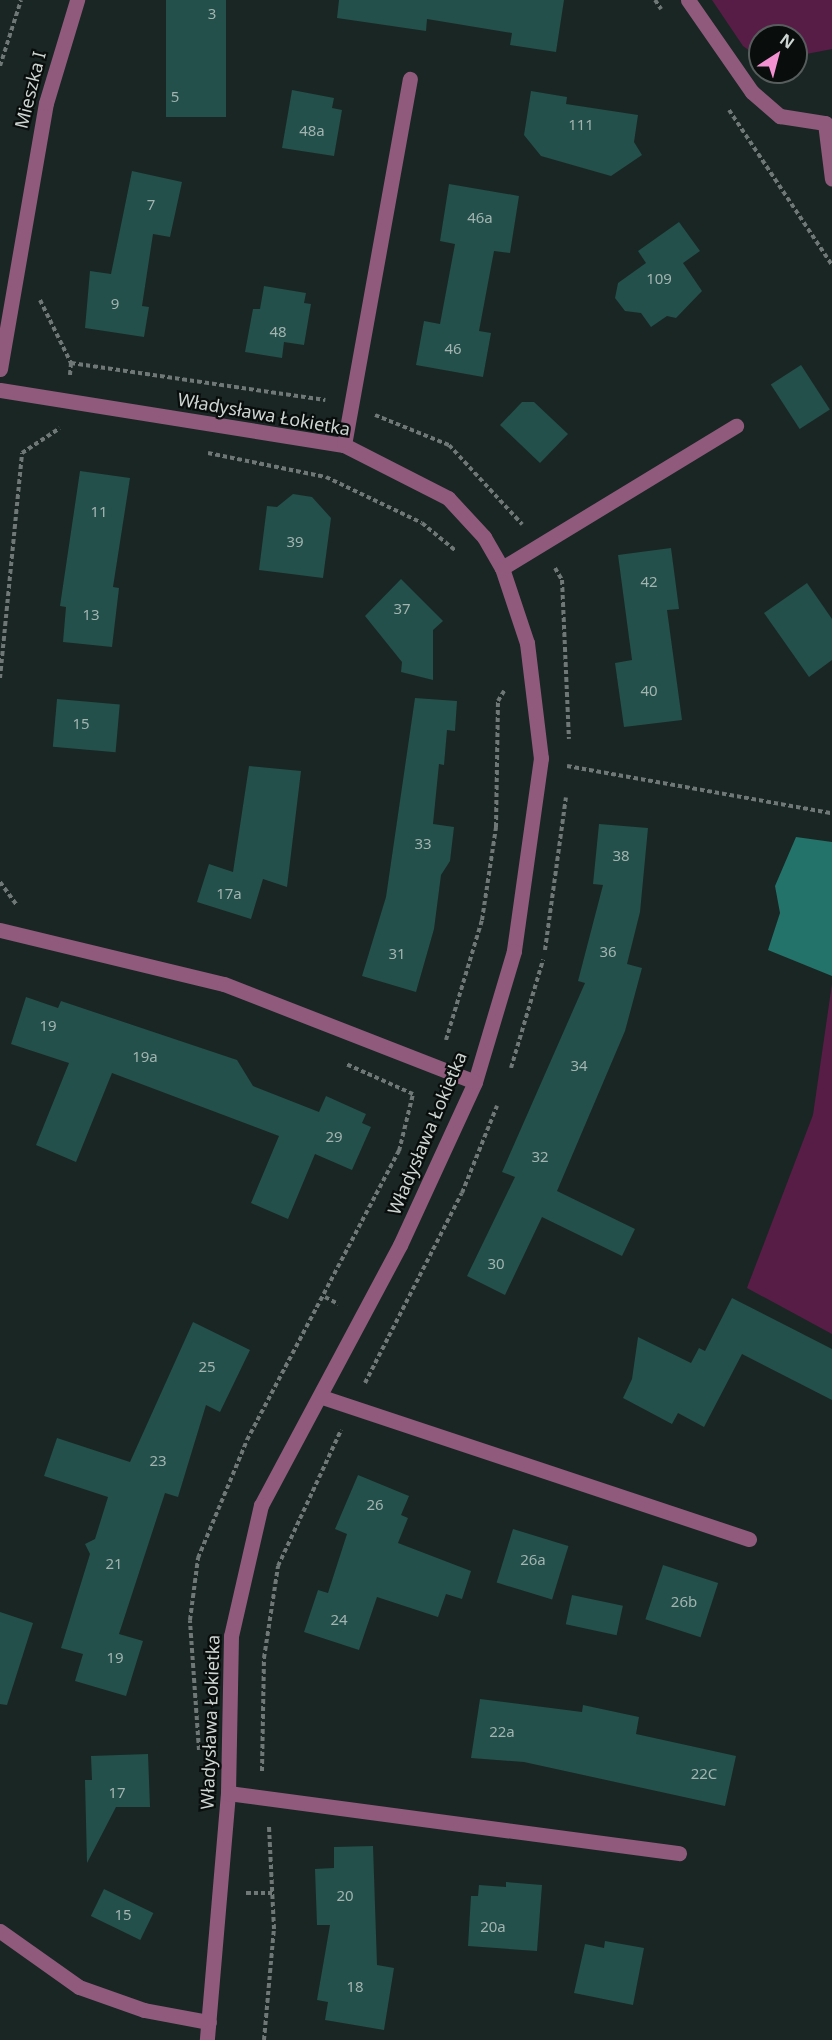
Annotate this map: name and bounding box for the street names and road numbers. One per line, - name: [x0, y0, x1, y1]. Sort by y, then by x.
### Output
- street label: Mieszka I: [10, 49, 50, 131]
- street label: Władysława Łokietka: [176, 388, 352, 440]
- street label: Władysława Łokietka: [383, 1048, 471, 1218]
- street label: Władysława Łokietka: [196, 1634, 224, 1810]

